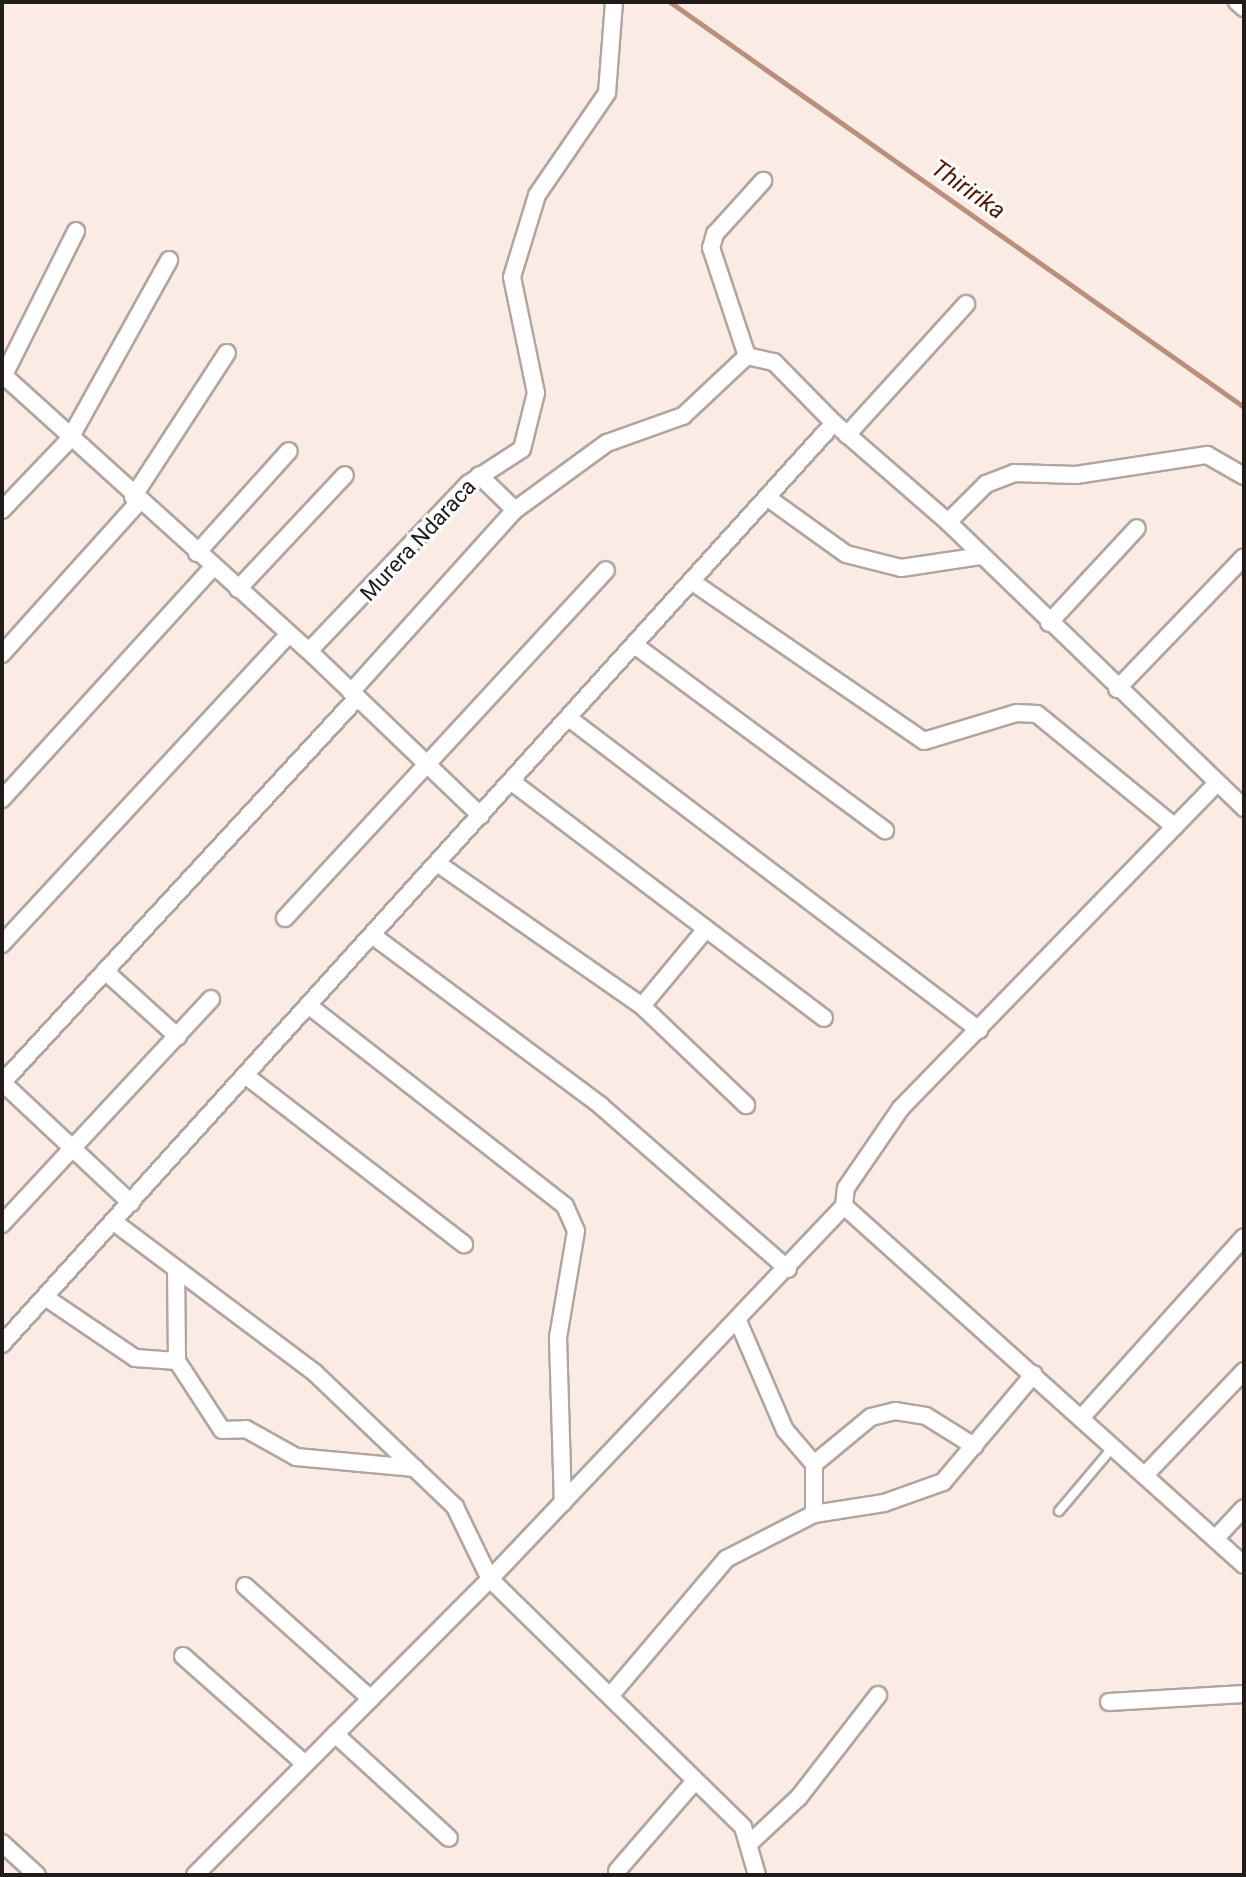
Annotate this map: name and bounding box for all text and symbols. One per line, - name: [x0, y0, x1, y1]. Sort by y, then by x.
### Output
- water label: Thiririka: [925, 154, 1011, 226]
- street label: Murera Ndaraca: [355, 473, 481, 607]

